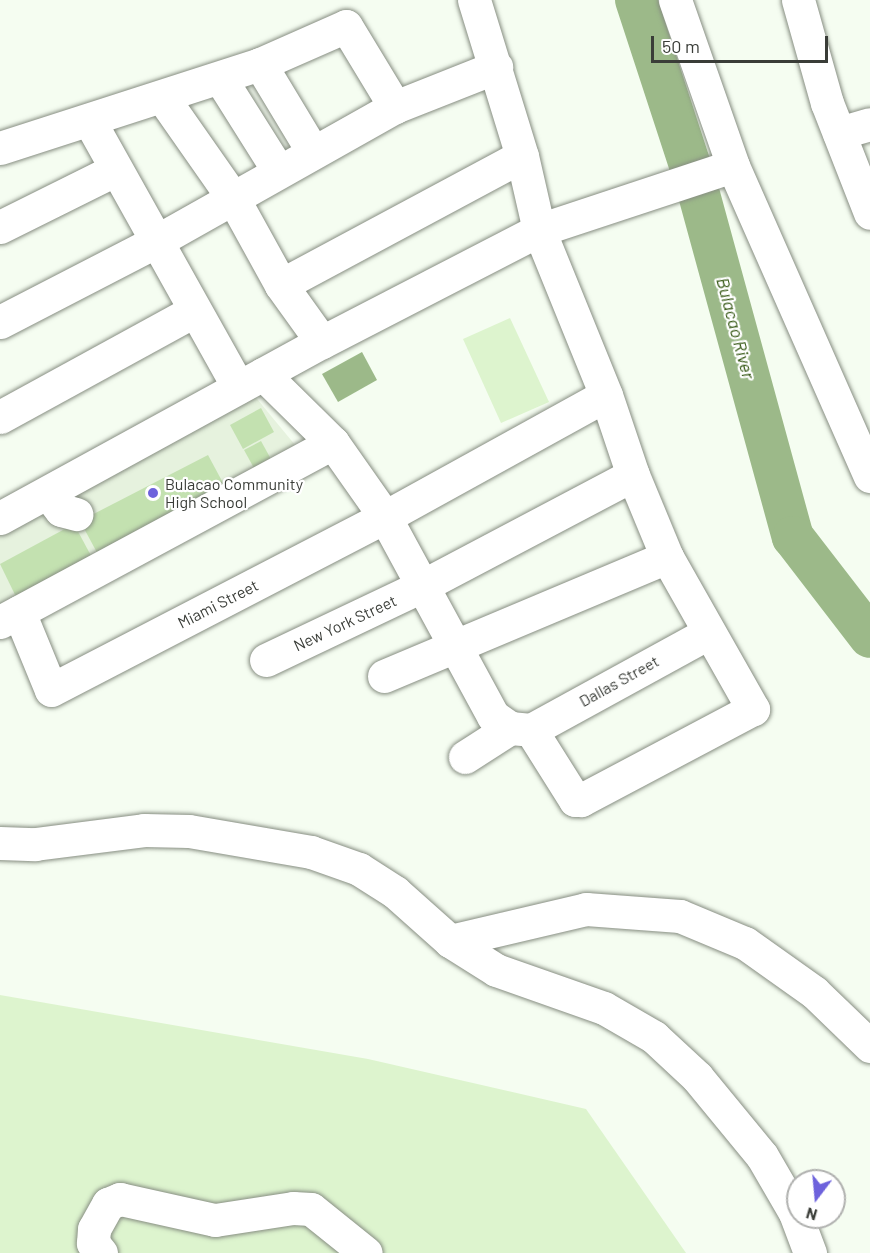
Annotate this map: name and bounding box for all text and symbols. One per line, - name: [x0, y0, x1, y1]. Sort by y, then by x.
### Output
- scale bar: [654, 24, 831, 62]
- text: 50 m: [662, 35, 700, 57]
- water label: Bulacao River: [712, 275, 760, 381]
- place label: Bulacao Community High School: [165, 474, 303, 512]
- marker: Bulacao Community High School: [146, 486, 160, 500]
- street label: Miami Street: [174, 575, 262, 633]
- street label: New York Street: [290, 591, 400, 655]
- street label: Dallas Street: [576, 651, 662, 711]
- north arrow: [786, 1169, 846, 1229]
- text: N: [804, 1204, 819, 1225]

